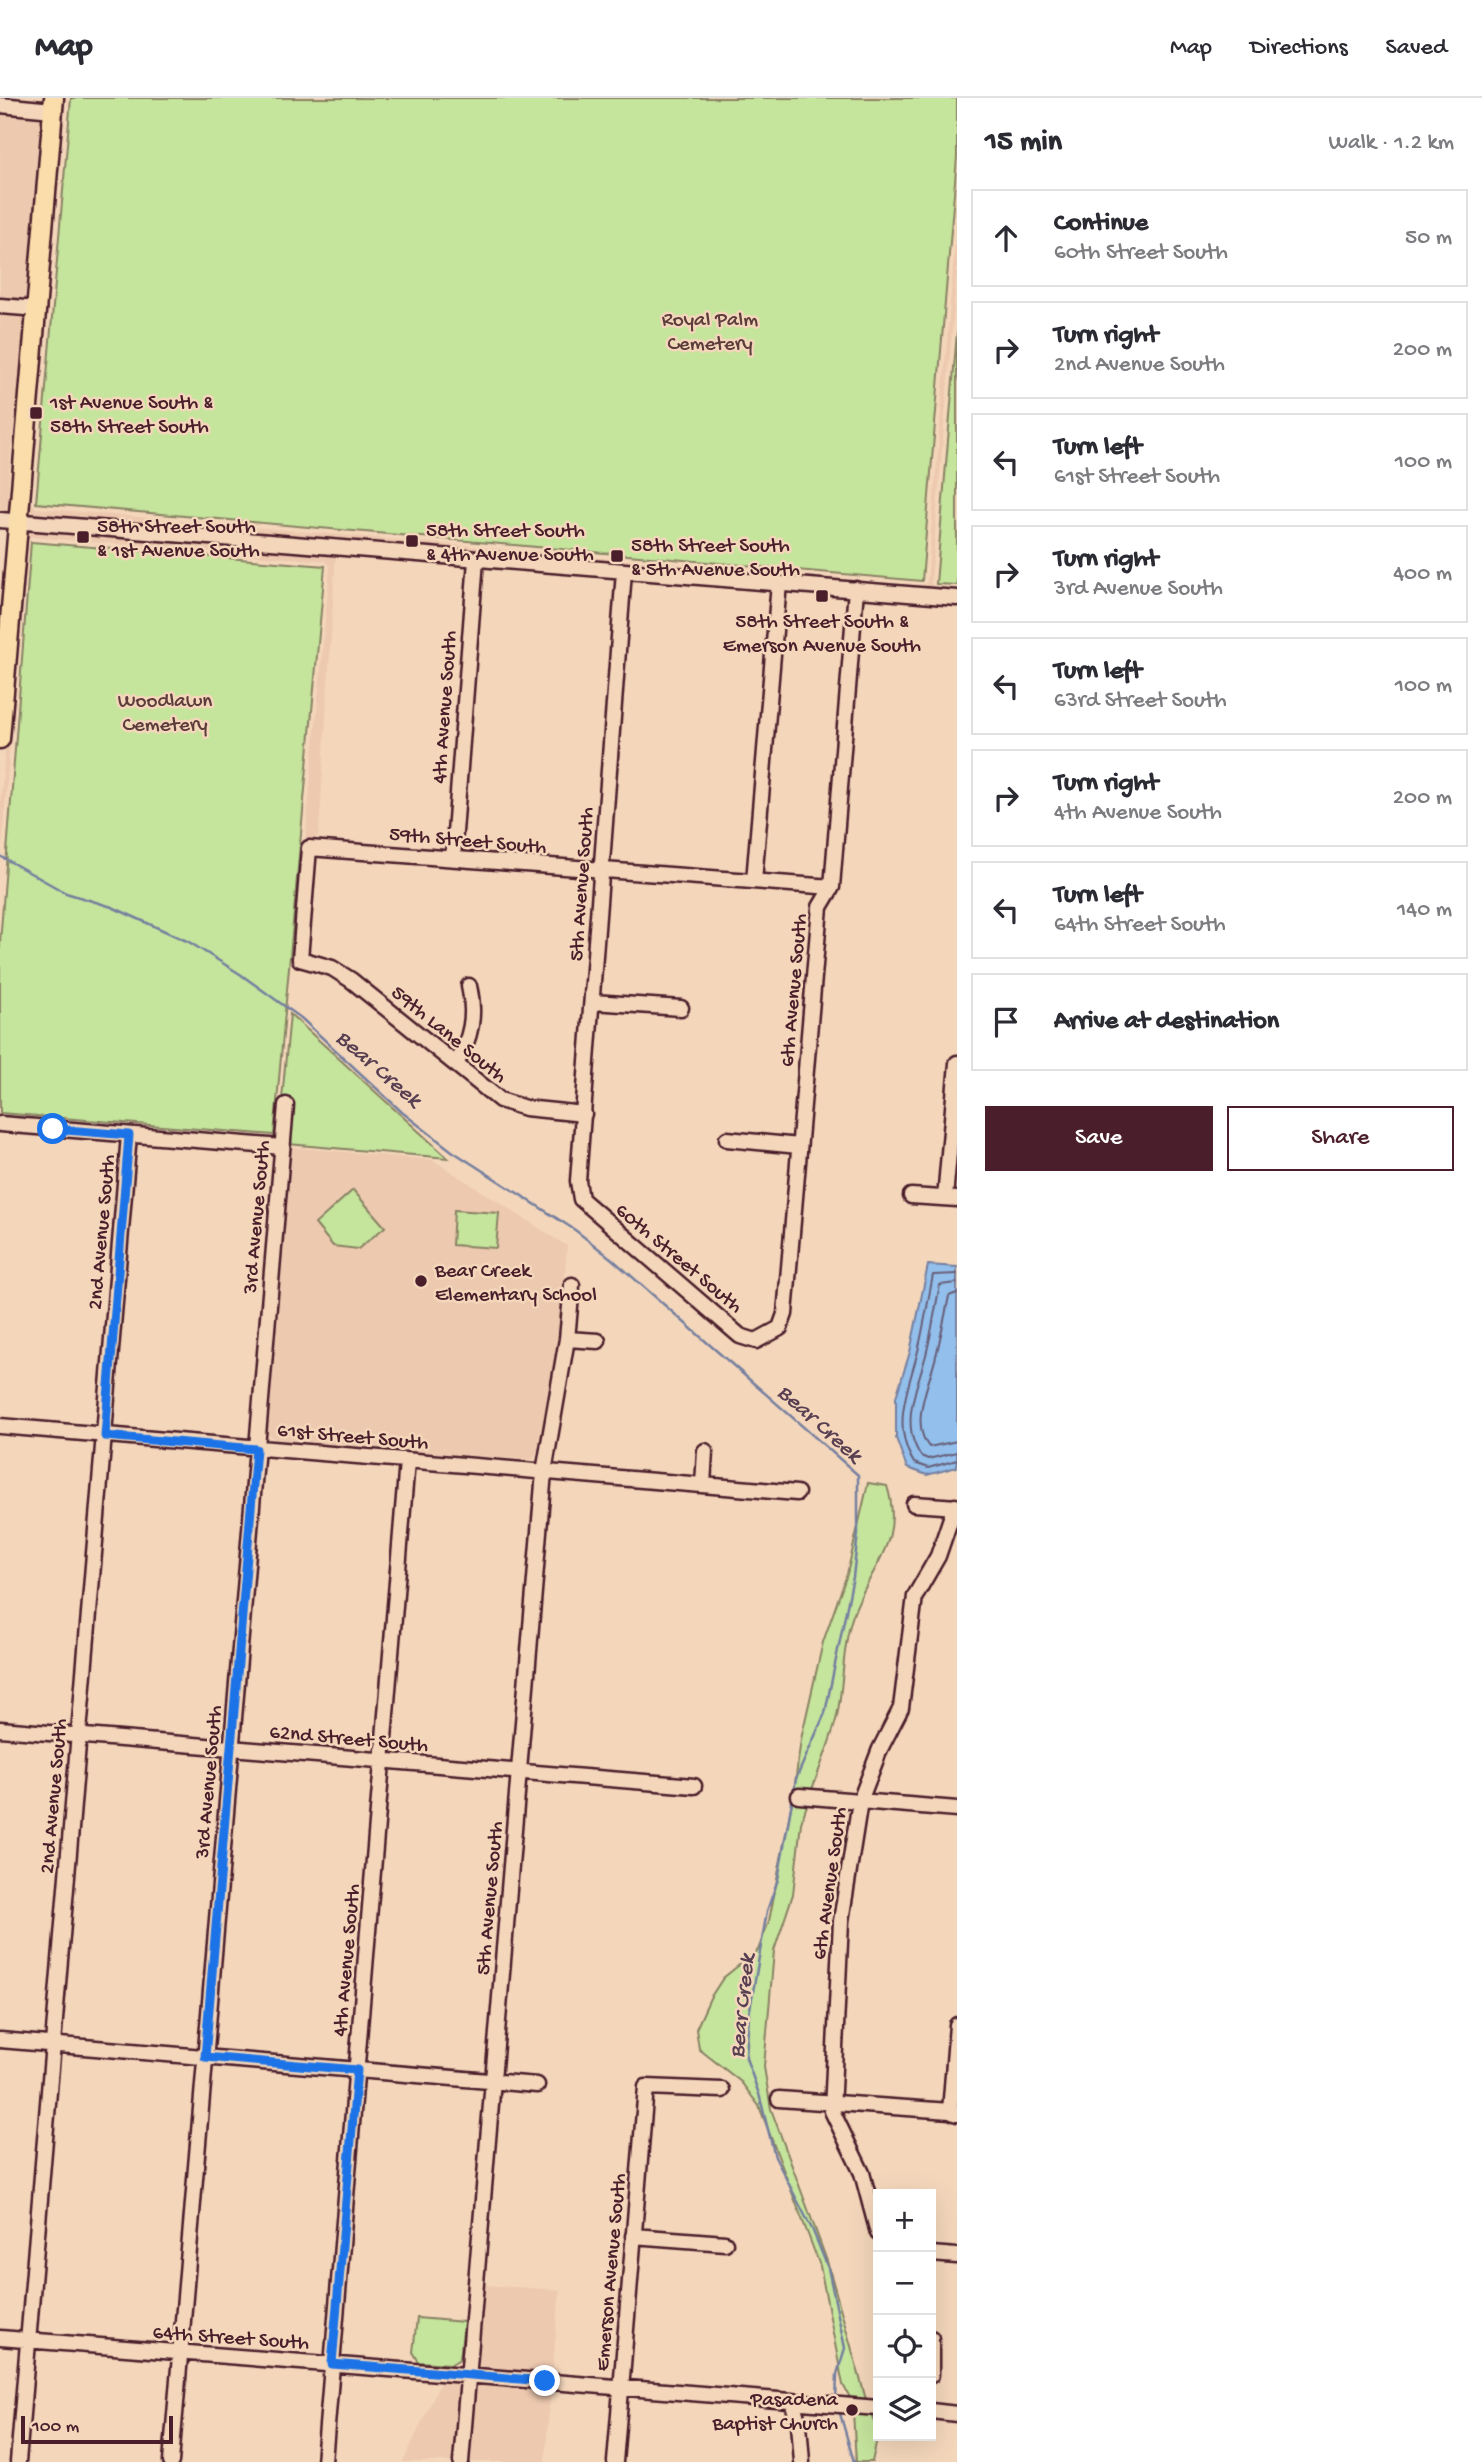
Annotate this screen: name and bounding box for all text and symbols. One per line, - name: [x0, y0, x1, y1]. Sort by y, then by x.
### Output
- text: Map: [35, 29, 92, 67]
- text: Map: [1170, 34, 1212, 63]
- text: Directions: [1250, 34, 1348, 63]
- text: Saved: [1386, 34, 1447, 63]
- text: 15 min: [985, 126, 1062, 161]
- text: Walk · 1.2 km: [1328, 130, 1454, 157]
- text: Continue: [1054, 209, 1148, 240]
- icon: ahead: [987, 219, 1025, 257]
- text: 50 m: [1405, 225, 1452, 252]
- text: 60th Street South: [1054, 240, 1228, 267]
- park label: Royal Palm Cemetery: [662, 309, 758, 358]
- text: Turn right: [1054, 321, 1158, 352]
- icon: right: [987, 331, 1025, 369]
- text: 200 m: [1393, 337, 1452, 364]
- text: 2nd Avenue South: [1054, 352, 1225, 379]
- place label: 1st Avenue South & 58th Street South: [49, 392, 213, 441]
- marker: 1st Avenue South & 58th Street South: [28, 405, 44, 421]
- text: Turn left: [1054, 433, 1142, 464]
- icon: left: [987, 443, 1025, 481]
- text: 100 m: [1395, 449, 1452, 476]
- text: 61st Street South: [1054, 464, 1220, 491]
- place label: 58th Street South & 1st Avenue South: [97, 516, 260, 565]
- place label: 58th Street South & 4th Avenue South: [426, 520, 594, 569]
- marker: 58th Street South & 1st Avenue South: [75, 529, 91, 545]
- marker: 58th Street South & 4th Avenue South: [404, 533, 420, 549]
- place label: 58th Street South & 5th Avenue South: [631, 535, 800, 584]
- text: Turn right: [1054, 545, 1158, 576]
- marker: 58th Street South & 5th Avenue South: [609, 548, 625, 564]
- icon: right: [987, 555, 1025, 593]
- text: 400 m: [1393, 561, 1452, 588]
- text: 3rd Avenue South: [1054, 576, 1223, 603]
- marker: 58th Street South & Emerson Avenue South: [814, 588, 830, 604]
- place label: 58th Street South & Emerson Avenue South: [723, 611, 921, 660]
- street label: 4th Avenue South: [429, 630, 464, 785]
- text: Turn left: [1054, 657, 1142, 688]
- icon: left: [987, 667, 1025, 705]
- text: 100 m: [1395, 673, 1452, 700]
- text: 63rd Street South: [1054, 688, 1227, 715]
- park label: Woodlawn Cemetery: [118, 690, 212, 739]
- text: Turn right: [1054, 769, 1158, 800]
- icon: right: [987, 779, 1025, 817]
- text: 200 m: [1393, 785, 1452, 812]
- text: 4th Avenue South: [1054, 800, 1222, 827]
- street label: 5th Avenue South: [566, 806, 601, 962]
- street label: 59th Street South: [388, 823, 547, 862]
- text: Turn left: [1054, 881, 1142, 912]
- icon: left: [987, 891, 1025, 929]
- text: 140 m: [1397, 897, 1452, 924]
- text: 64th Street South: [1054, 912, 1226, 939]
- street label: 6th Avenue South: [776, 913, 815, 1068]
- street label: 59th Lane South: [385, 981, 511, 1090]
- icon: arrive: [987, 1003, 1025, 1041]
- text: Arrive at destination: [1054, 1007, 1279, 1038]
- water label: Bear Creek: [329, 1025, 428, 1116]
- button: Save: [985, 1106, 1213, 1171]
- button: Share: [1227, 1106, 1454, 1171]
- route start: [37, 1113, 68, 1144]
- street label: 3rd Avenue South: [239, 1139, 278, 1296]
- street label: 2nd Avenue South: [84, 1153, 123, 1311]
- street label: 60th Street South: [609, 1199, 747, 1320]
- place label: Bear Creek Elementary School: [434, 1260, 597, 1309]
- marker: Bear Creek Elementary School: [413, 1273, 429, 1289]
- water label: Bear Creek: [771, 1380, 869, 1471]
- street label: 61st Street South: [276, 1419, 429, 1458]
- street label: 3rd Avenue South: [191, 1704, 230, 1861]
- street label: 2nd Avenue South: [36, 1717, 75, 1875]
- street label: 62nd Street South: [268, 1721, 429, 1760]
- street label: 6th Avenue South: [808, 1806, 855, 1961]
- street label: 5th Avenue South: [472, 1820, 511, 1976]
- street label: 4th Avenue South: [329, 1883, 368, 2038]
- water label: Bear Creek: [725, 1950, 763, 2060]
- street label: Emerson Avenue South: [591, 2172, 634, 2372]
- map controls: [873, 2189, 936, 2441]
- button: +: [873, 2189, 936, 2252]
- button: −: [873, 2252, 936, 2315]
- button: locate: [873, 2315, 936, 2378]
- street label: 64th Street South: [152, 2322, 310, 2357]
- route end: [529, 2365, 560, 2396]
- button: layers: [873, 2378, 936, 2441]
- place label: Pasadena Baptist Church: [712, 2389, 839, 2438]
- marker: Pasadena Baptist Church: [844, 2402, 860, 2418]
- scale bar: [21, 2413, 173, 2445]
- text: 100 m: [32, 2416, 79, 2439]

